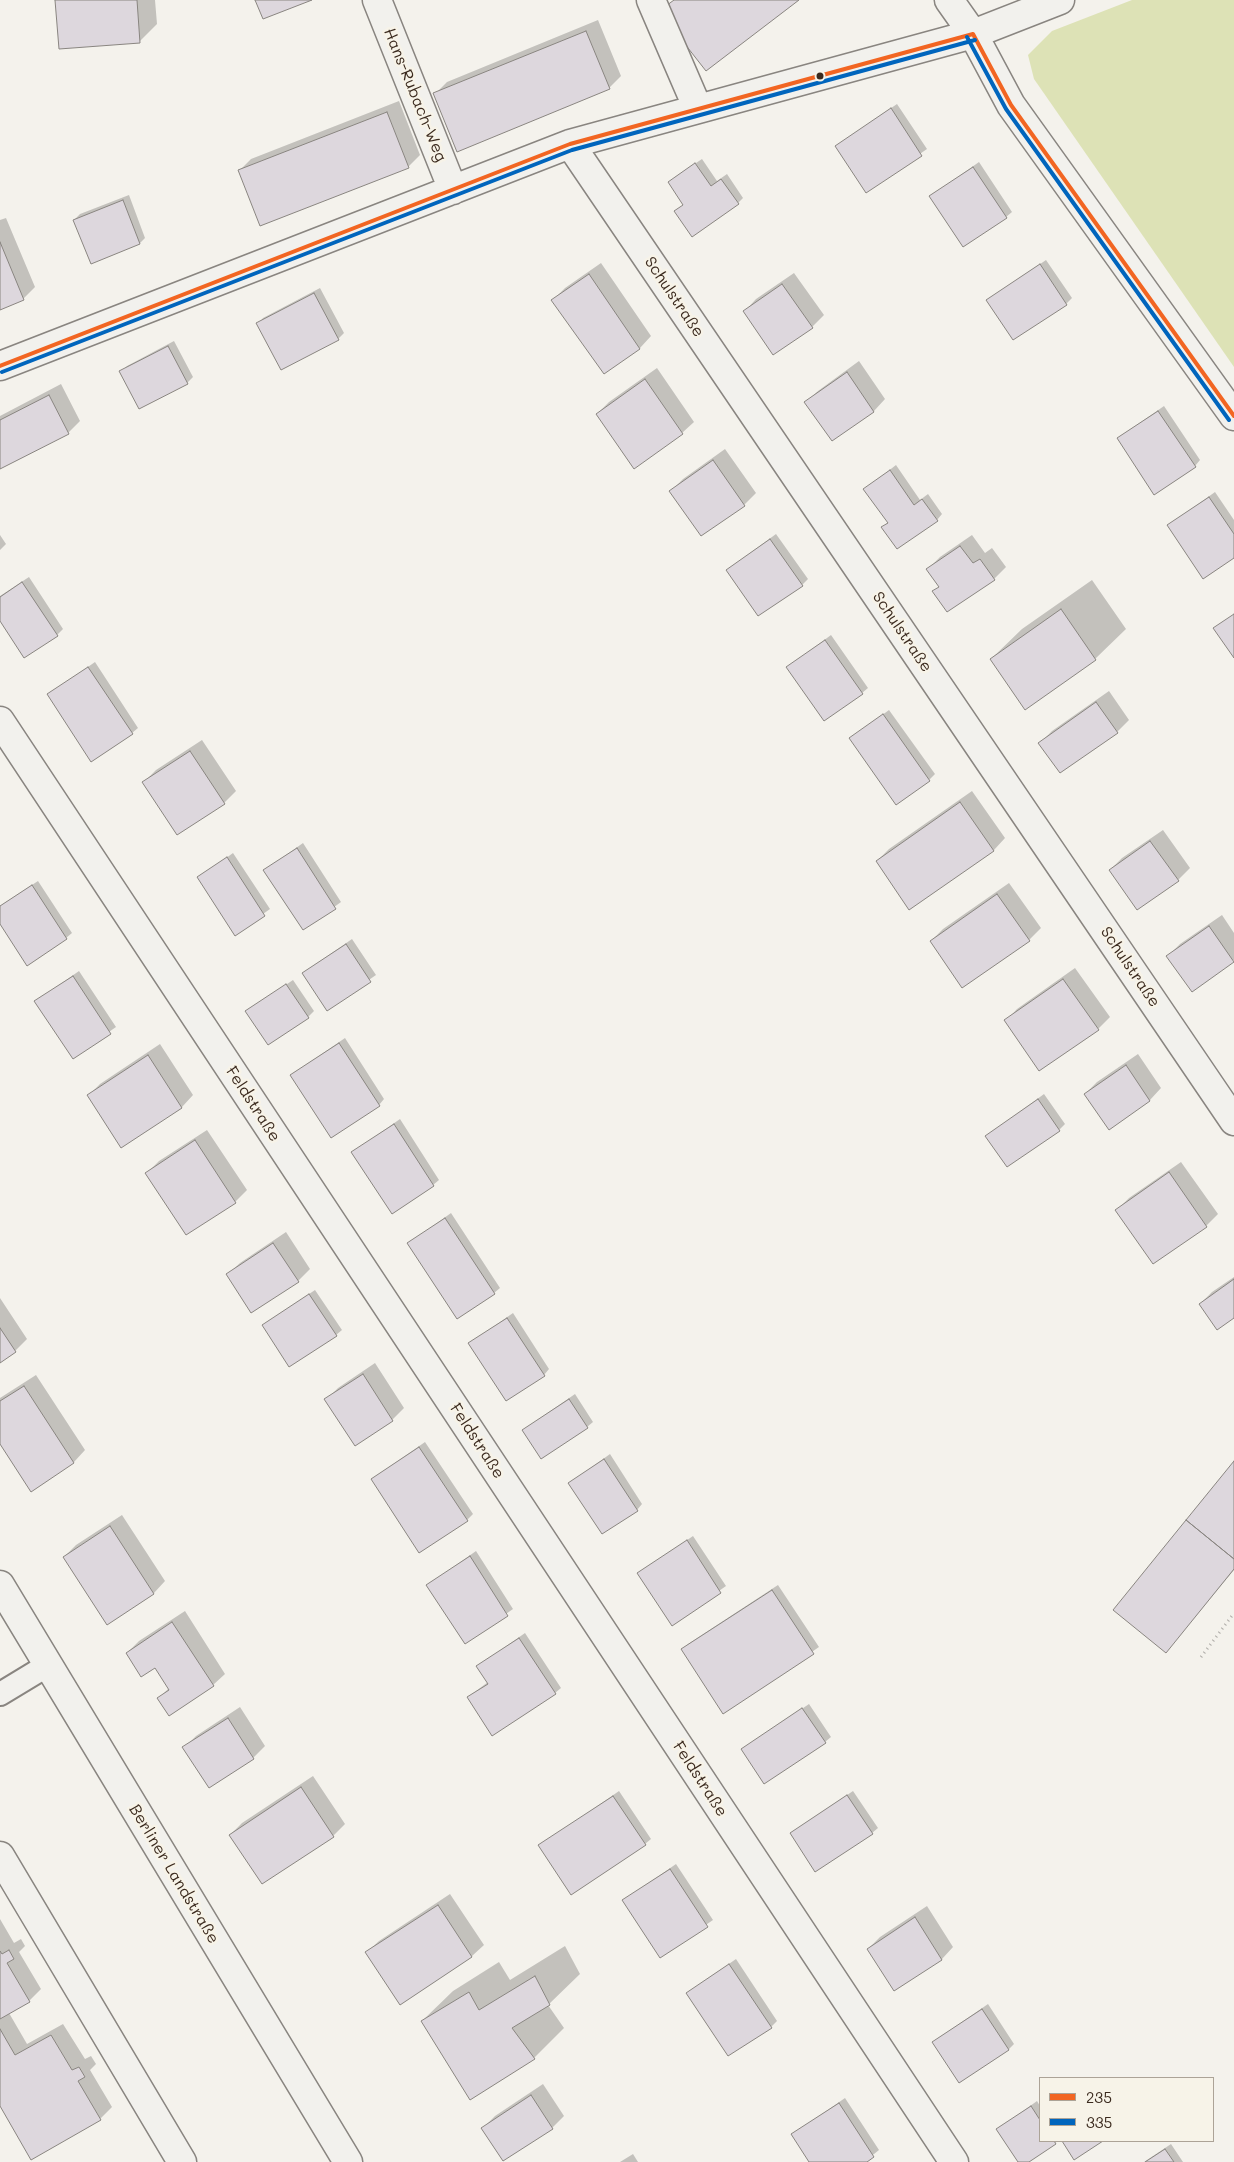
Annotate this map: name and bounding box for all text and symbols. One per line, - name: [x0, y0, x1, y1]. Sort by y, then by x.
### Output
- street label: Hans-Rubach-Weg: [379, 25, 451, 165]
- unlabelled marker: [815, 71, 825, 81]
- street label: Schulstraße: [640, 253, 708, 341]
- street label: Schulstraße: [868, 588, 936, 676]
- street label: Schulstraße: [1096, 923, 1164, 1011]
- street label: Feldstraße: [222, 1063, 284, 1145]
- street label: Feldstraße: [446, 1400, 508, 1482]
- street label: Feldstraße: [669, 1738, 731, 1820]
- street label: Berliner Landstraße: [125, 1801, 223, 1947]
- legend: [1039, 2077, 1214, 2142]
- text: 235: [1086, 2087, 1112, 2107]
- text: 335: [1086, 2112, 1112, 2132]

